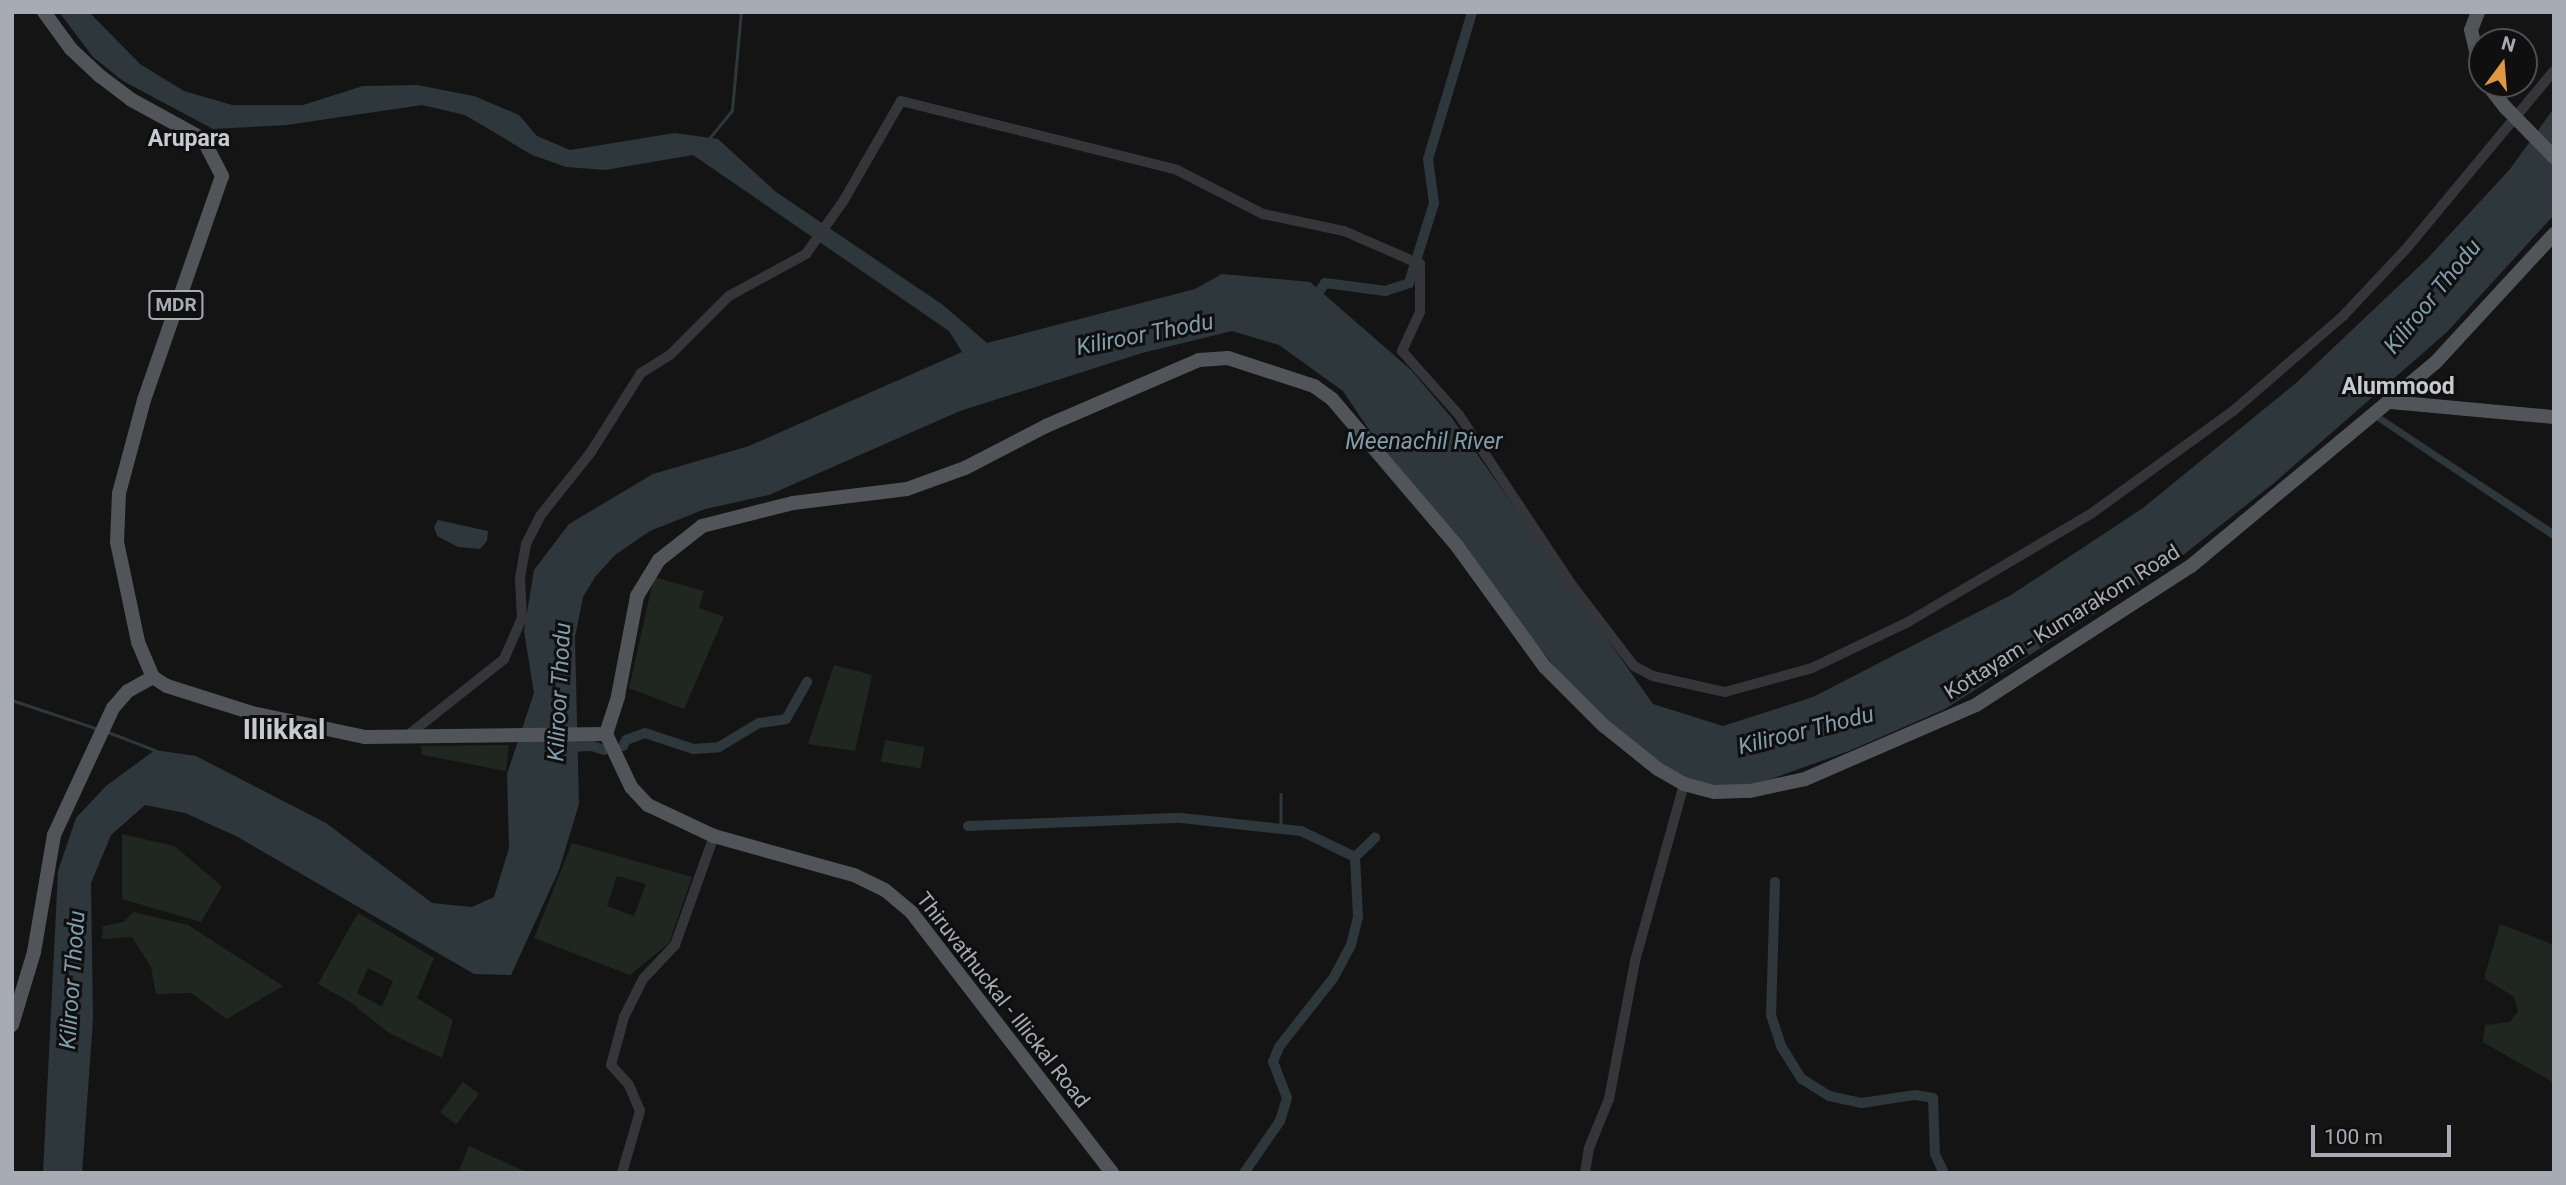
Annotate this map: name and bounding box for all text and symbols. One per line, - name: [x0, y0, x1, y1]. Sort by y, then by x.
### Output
- north arrow: [2468, 28, 2538, 98]
- text: N: [2499, 31, 2518, 57]
- district label: Arupara: [148, 125, 230, 153]
- water label: Kiliroor Thodu: [2378, 234, 2488, 360]
- road number: MDR: [148, 290, 204, 320]
- water label: Kiliroor Thodu: [1074, 308, 1216, 362]
- district label: Alummood: [2341, 373, 2455, 401]
- water label: Meenachil River: [1345, 428, 1503, 456]
- street label: Kottayam - Kumarakom Road: [1940, 539, 2184, 705]
- water label: Kiliroor Thodu: [543, 622, 577, 762]
- water label: Kiliroor Thodu: [1735, 701, 1877, 761]
- district label: Illikkal: [243, 713, 325, 747]
- street label: Thiruvathuckal - Illickal Road: [911, 887, 1095, 1113]
- water label: Kiliroor Thodu: [54, 909, 92, 1051]
- scale bar: [2314, 1112, 2454, 1156]
- text: 100 m: [2324, 1125, 2383, 1149]

